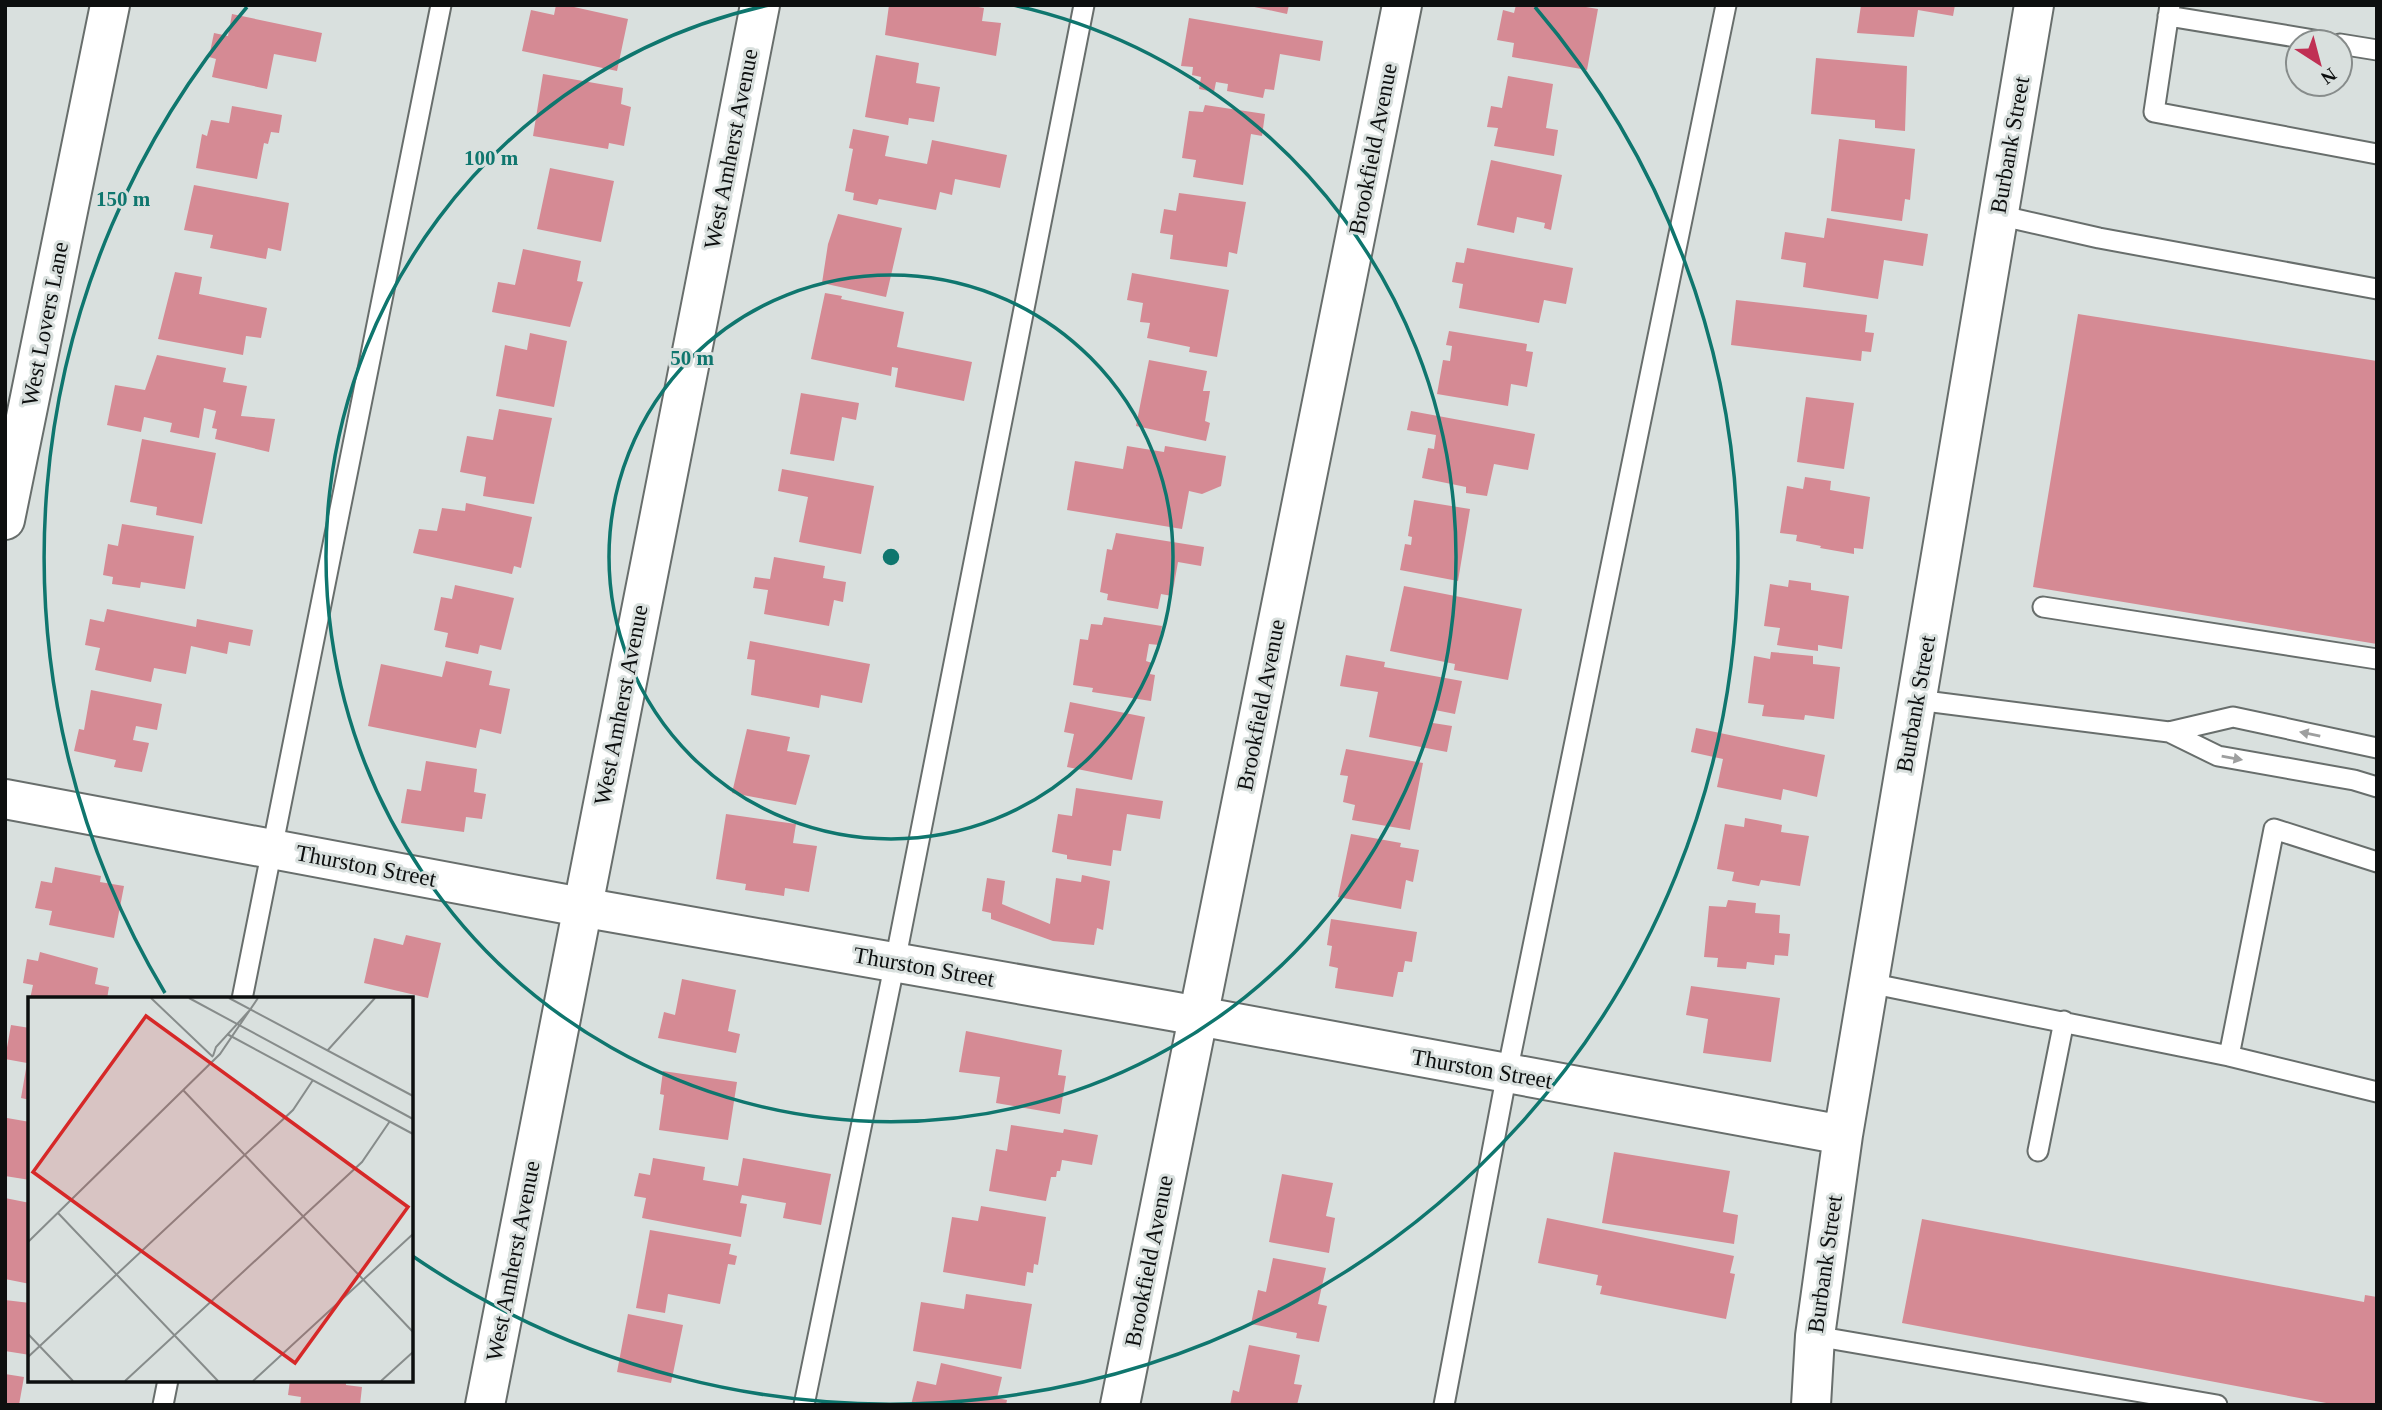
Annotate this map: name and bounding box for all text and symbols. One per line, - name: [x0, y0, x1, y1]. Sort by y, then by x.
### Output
- north arrow: [2284, 28, 2354, 98]
- street label: West Amherst Avenue: [699, 47, 763, 251]
- street label: Brookfield Avenue: [1344, 61, 1402, 237]
- text: N: [2317, 64, 2340, 89]
- street label: Burbank Street: [1986, 74, 2034, 215]
- text: 100 m: [464, 146, 519, 170]
- text: 150 m: [96, 187, 151, 211]
- street label: West Lovers Lane: [17, 240, 73, 408]
- text: 50 m: [670, 346, 714, 370]
- centre of rings: [879, 545, 903, 569]
- street label: West Amherst Avenue: [589, 603, 653, 807]
- street label: Brookfield Avenue: [1232, 617, 1290, 793]
- street label: Burbank Street: [1892, 633, 1940, 774]
- one-way arrow: [2299, 728, 2321, 739]
- one-way arrow: [2221, 753, 2243, 764]
- street label: Thurston Street: [294, 840, 439, 892]
- street label: Thurston Street: [852, 942, 997, 992]
- inset map: [28, 997, 413, 1382]
- street label: Thurston Street: [1410, 1044, 1555, 1094]
- street label: West Amherst Avenue: [481, 1159, 545, 1363]
- street label: Brookfield Avenue: [1120, 1173, 1178, 1349]
- street label: Burbank Street: [1803, 1193, 1847, 1334]

